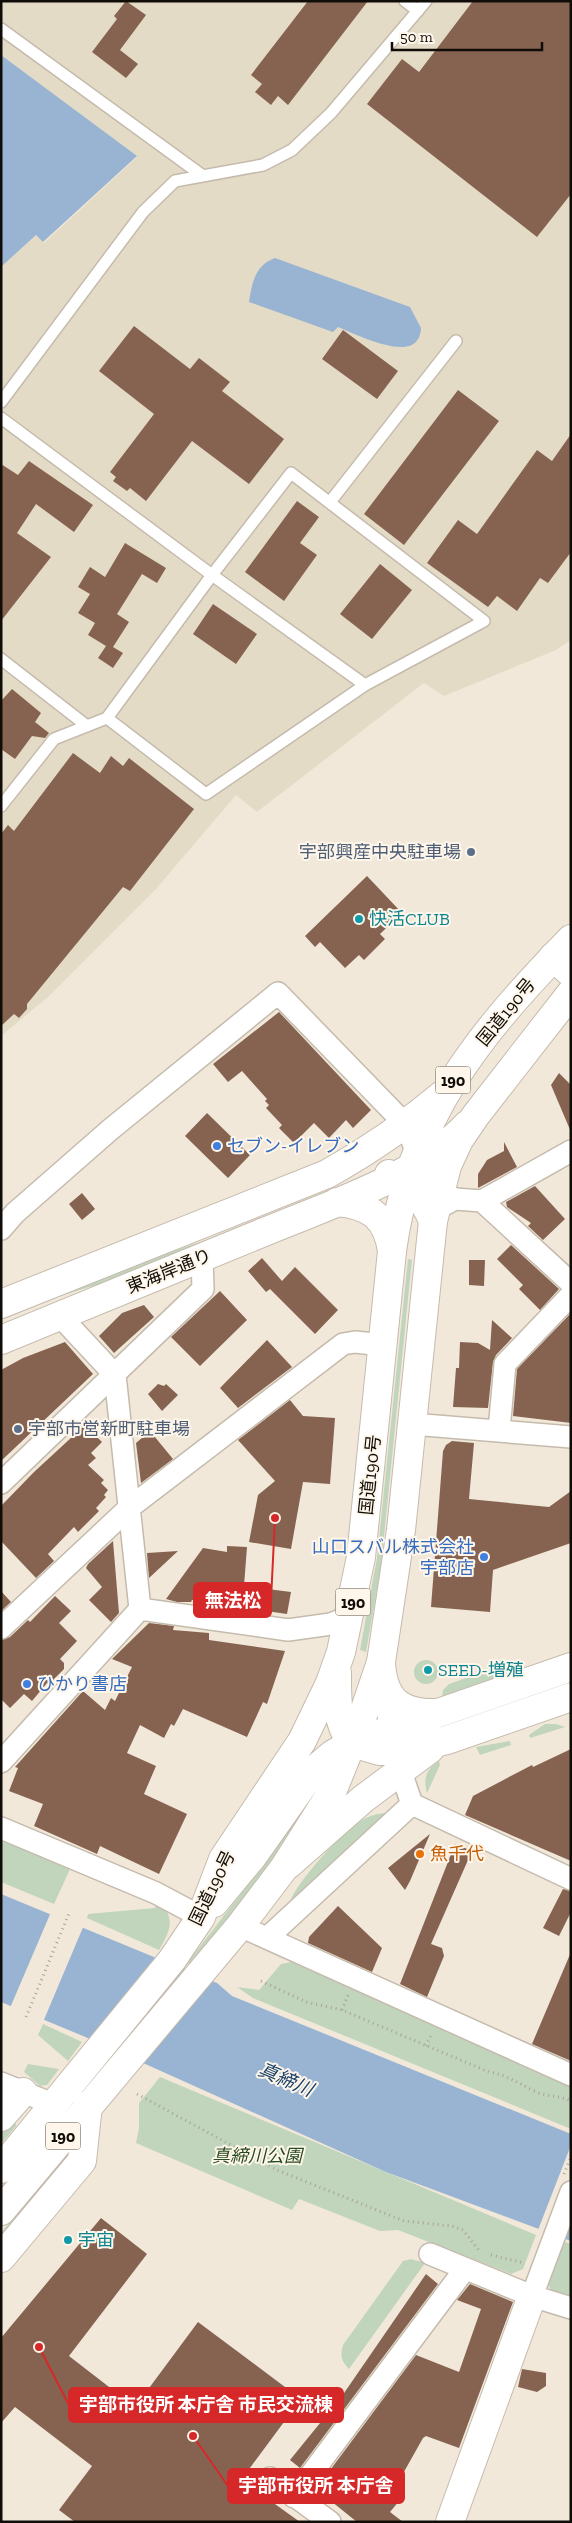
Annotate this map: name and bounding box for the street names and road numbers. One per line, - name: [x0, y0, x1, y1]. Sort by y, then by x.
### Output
- street label: 国道190号: [472, 974, 540, 1050]
- road number: 190: [436, 1066, 470, 1094]
- street label: 東海岸通り: [123, 1244, 215, 1298]
- street label: 国道190号: [355, 1434, 385, 1516]
- road number: 190: [336, 1588, 370, 1615]
- street label: 国道190号: [184, 1847, 240, 1929]
- road number: 190: [46, 2122, 80, 2150]

